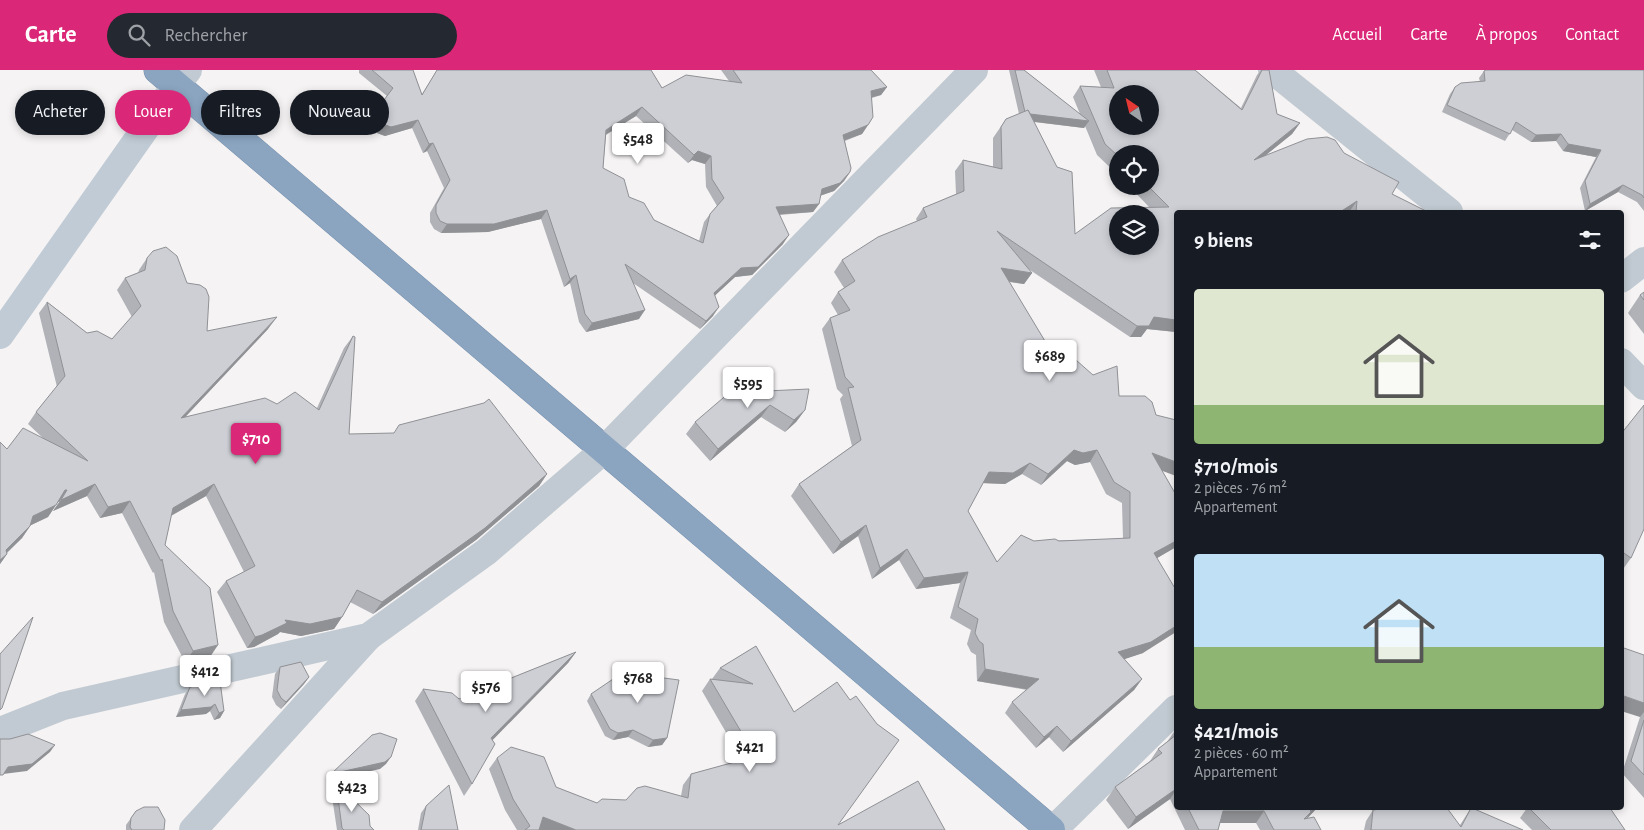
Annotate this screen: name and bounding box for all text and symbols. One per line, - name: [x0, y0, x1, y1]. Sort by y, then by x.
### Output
- search box: [107, 13, 457, 58]
- icon: search: [125, 21, 153, 49]
- text: Carte: [25, 23, 77, 47]
- text: Rechercher: [165, 26, 247, 45]
- text: Accueil: [1332, 26, 1383, 44]
- text: Carte: [1411, 26, 1448, 44]
- text: À propos: [1476, 26, 1537, 44]
- text: Contact: [1565, 26, 1619, 44]
- north arrow: [1109, 85, 1159, 135]
- map controls: [1109, 85, 1159, 255]
- chip: Acheter: [15, 90, 105, 135]
- chip: Louer: [115, 90, 191, 135]
- chip: Filtres: [201, 90, 280, 135]
- chip: Nouveau: [290, 90, 389, 135]
- pin: $548: [608, 122, 668, 165]
- text: $548: [623, 131, 653, 147]
- button: locate: [1109, 145, 1159, 195]
- button: layers: [1109, 205, 1159, 255]
- icon: filters: [1576, 226, 1604, 254]
- text: 9 biens: [1194, 230, 1253, 251]
- icon: home: [1354, 321, 1444, 411]
- pin: $689: [1020, 340, 1080, 382]
- text: $689: [1035, 348, 1065, 364]
- pin: $595: [718, 366, 778, 409]
- text: $595: [734, 375, 762, 391]
- pin: $710: [226, 422, 286, 465]
- text: $710: [242, 431, 270, 447]
- text: $710/mois: [1194, 456, 1278, 477]
- text: 2 pièces · 76 m²: [1194, 480, 1287, 496]
- text: Appartement: [1194, 499, 1277, 515]
- icon: home: [1354, 586, 1444, 676]
- pin: $412: [175, 654, 235, 697]
- pin: $768: [608, 662, 668, 704]
- text: $412: [191, 663, 219, 679]
- pin: $576: [456, 670, 516, 713]
- text: $768: [623, 670, 653, 686]
- text: $576: [472, 679, 500, 695]
- text: $421/mois: [1194, 721, 1278, 742]
- pin: $421: [720, 730, 780, 773]
- text: $421: [736, 739, 764, 755]
- text: 2 pièces · 60 m²: [1194, 745, 1289, 761]
- text: Appartement: [1194, 764, 1277, 780]
- pin: $423: [322, 770, 382, 813]
- text: $423: [337, 779, 367, 795]

